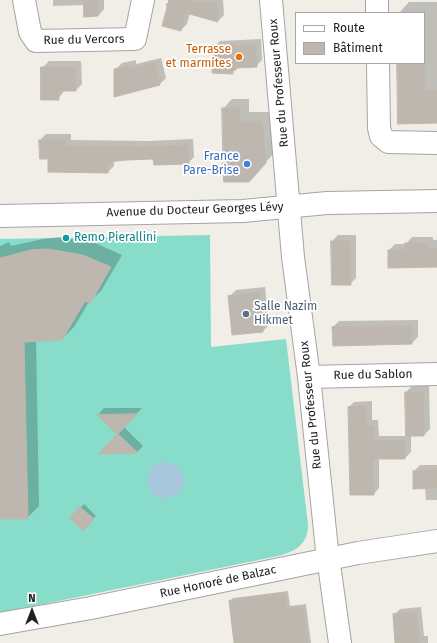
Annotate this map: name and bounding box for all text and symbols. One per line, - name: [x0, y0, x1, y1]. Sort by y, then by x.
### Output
- legend: [295, 12, 425, 64]
- street label: Rue du Professeur Roux: [266, 18, 292, 148]
- text: Route: [333, 21, 365, 35]
- street label: Rue du Vercors: [43, 32, 125, 48]
- text: Bâtiment: [333, 41, 383, 55]
- place label: Terrasse et marmites: [166, 43, 231, 71]
- marker: Terrasse et marmites: [234, 52, 244, 62]
- place label: France Pare-Brise: [183, 150, 239, 178]
- marker: France Pare-Brise: [242, 159, 252, 169]
- street label: Avenue du Docteur Georges Lévy: [106, 200, 284, 220]
- place label: Remo Pierallini: [74, 231, 156, 245]
- marker: Remo Pierallini: [61, 233, 71, 243]
- place label: Salle Nazim Hikmet: [254, 300, 317, 328]
- marker: Salle Nazim Hikmet: [241, 309, 251, 319]
- street label: Rue du Professeur Roux: [297, 340, 325, 470]
- street label: Rue du Sablon: [333, 367, 413, 383]
- street label: Rue Honoré de Balzac: [158, 563, 278, 601]
- north arrow: [12, 591, 52, 631]
- text: N: [28, 592, 36, 605]

